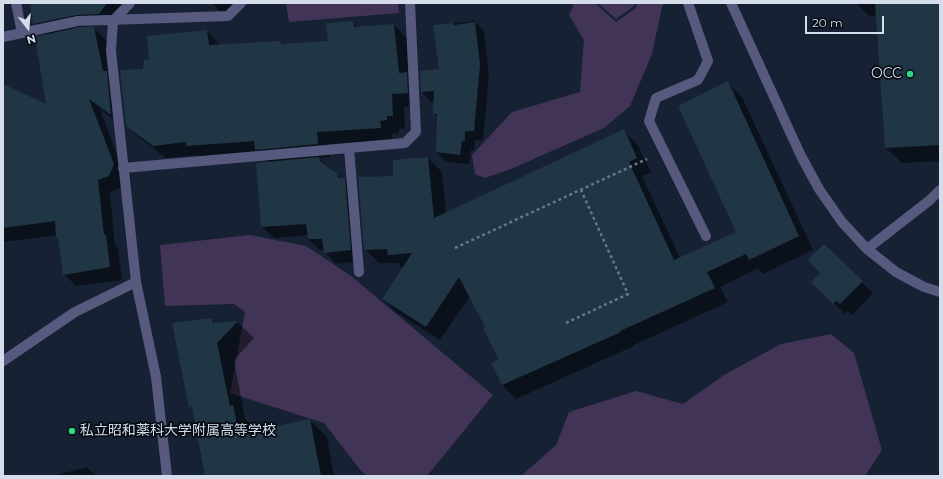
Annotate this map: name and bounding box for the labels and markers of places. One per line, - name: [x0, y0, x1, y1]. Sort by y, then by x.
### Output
- place label: OCC: [871, 66, 902, 82]
- marker: OCC: [905, 69, 915, 79]
- place label: 私立昭和薬科大学附属高等学校: [80, 423, 276, 439]
- marker: 私立昭和薬科大学附属高等学校: [67, 426, 77, 436]

